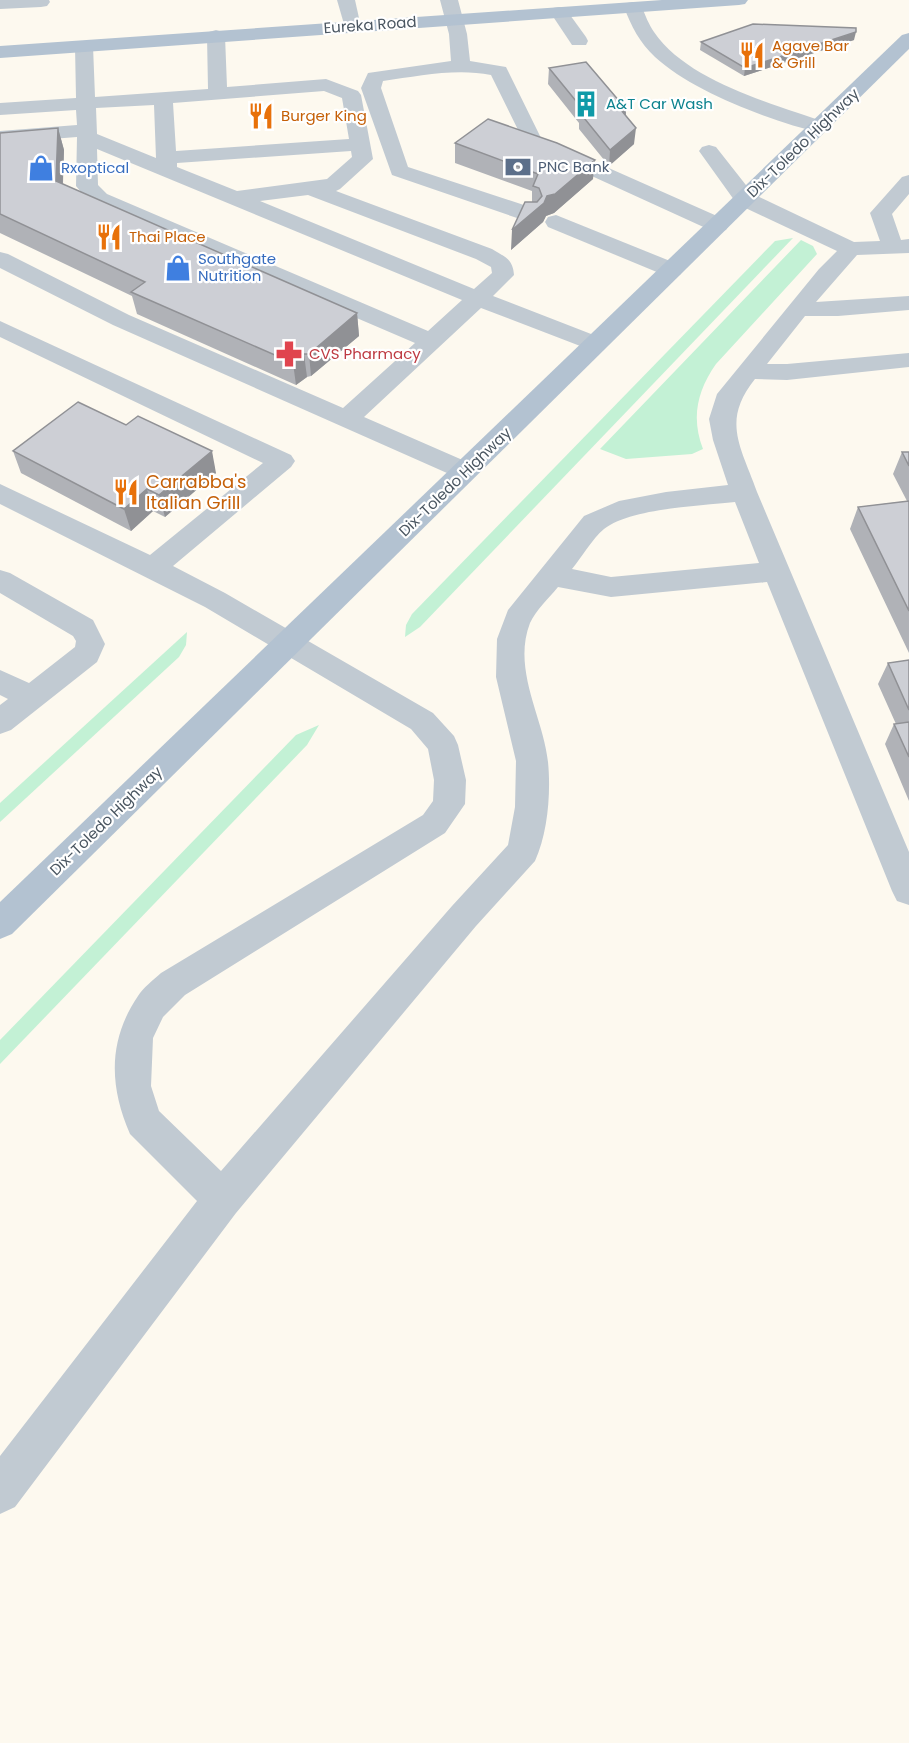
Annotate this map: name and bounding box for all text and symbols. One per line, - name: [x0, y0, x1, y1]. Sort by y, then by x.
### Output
- street label: Eureka Road: [323, 11, 417, 38]
- place label: Agave Bar & Grill: [772, 35, 849, 73]
- restaurant icon: Agave Bar & Grill: [737, 40, 767, 70]
- street label: Dix-Toledo Highway: [742, 83, 864, 202]
- building icon: A&T Car Wash: [571, 89, 601, 119]
- place label: A&T Car Wash: [606, 93, 713, 114]
- restaurant icon: Burger King: [246, 101, 276, 131]
- place label: Burger King: [281, 105, 367, 126]
- bank icon: PNC Bank: [503, 152, 533, 182]
- shop icon: Rxoptical: [26, 153, 56, 183]
- place label: PNC Bank: [538, 156, 610, 177]
- place label: Rxoptical: [61, 157, 129, 178]
- restaurant icon: Thai Place: [94, 222, 124, 252]
- place label: Thai Place: [129, 226, 205, 247]
- place label: Southgate Nutrition: [198, 248, 276, 286]
- shop icon: Southgate Nutrition: [163, 253, 193, 283]
- pharmacy icon: CVS Pharmacy: [274, 339, 304, 369]
- place label: CVS Pharmacy: [309, 343, 421, 364]
- street label: Dix-Toledo Highway: [394, 422, 516, 541]
- place label: Carrabba's Italian Grill: [146, 469, 246, 515]
- restaurant icon: Carrabba's Italian Grill: [111, 477, 141, 507]
- street label: Dix-Toledo Highway: [45, 761, 167, 880]

